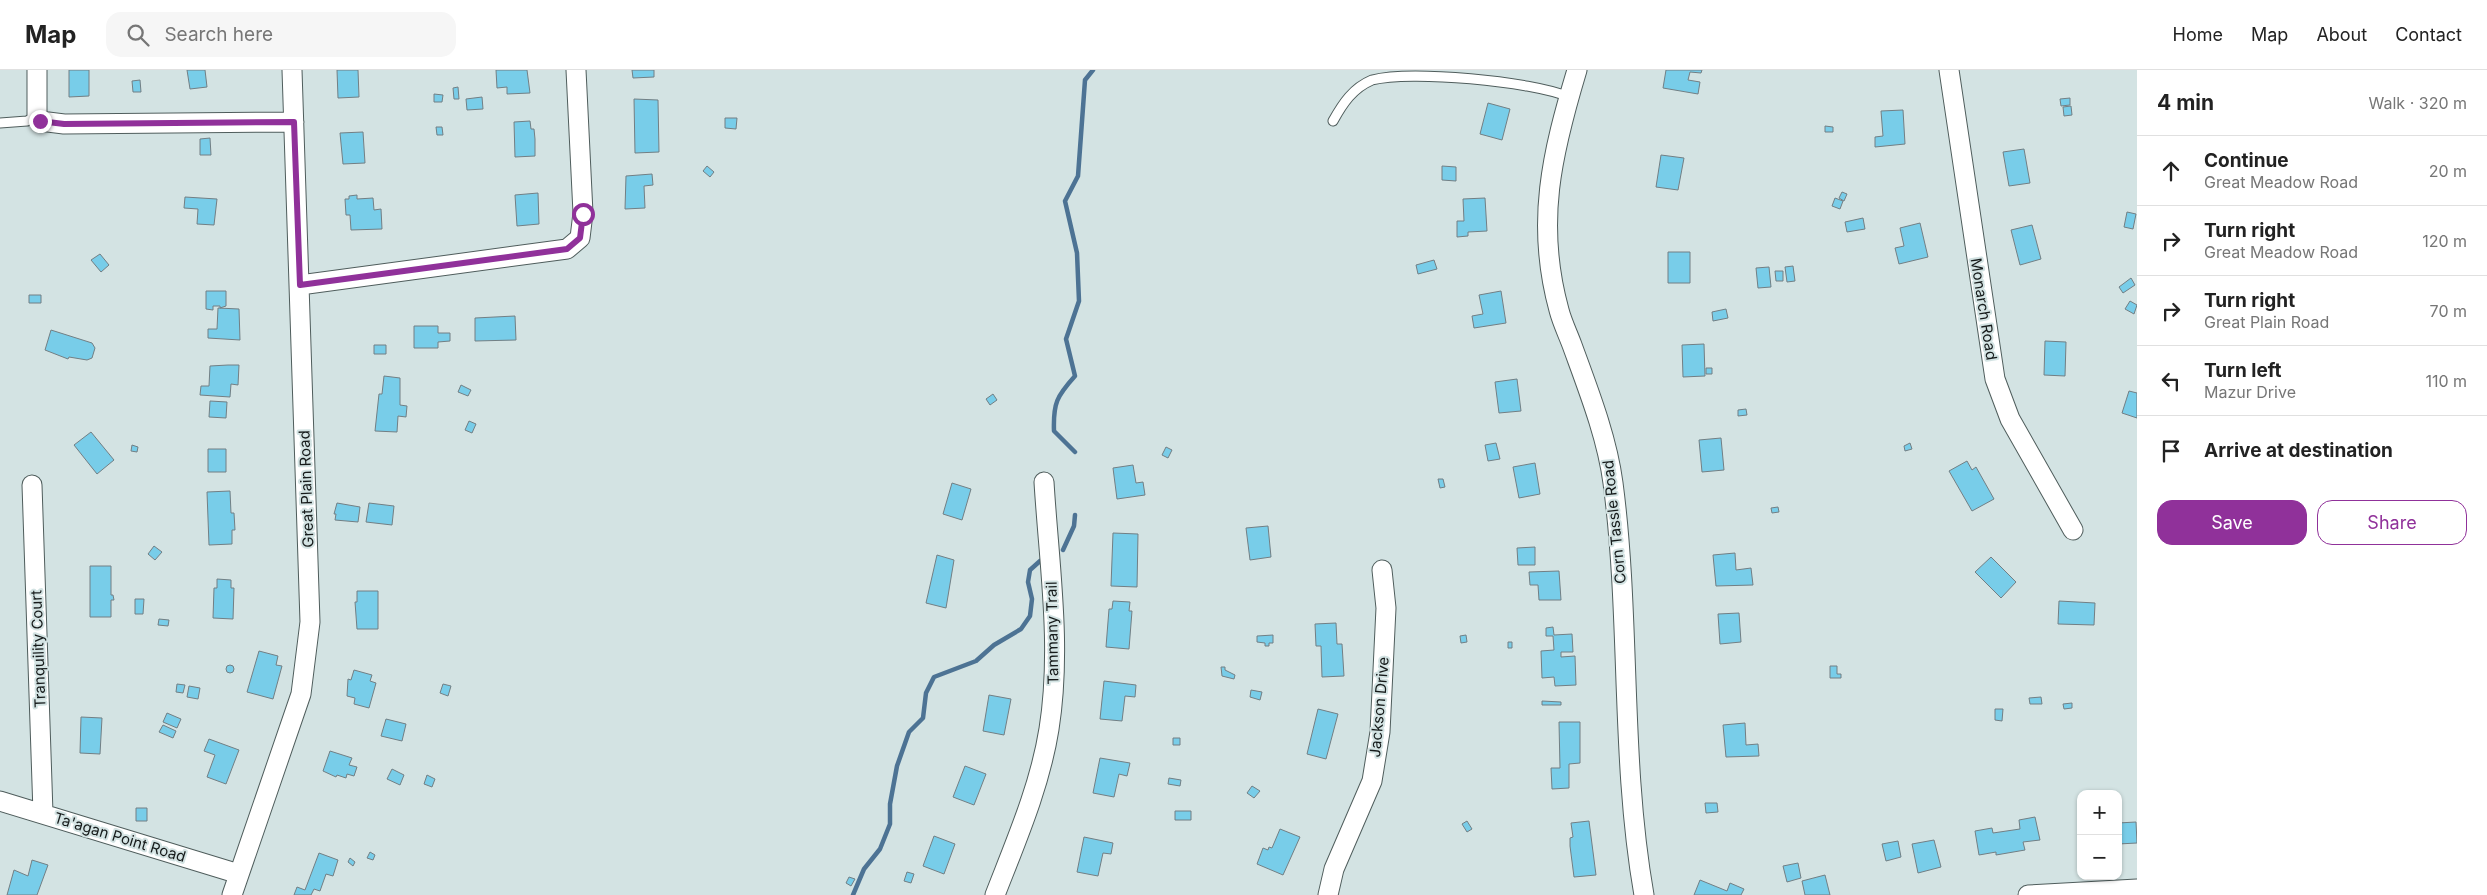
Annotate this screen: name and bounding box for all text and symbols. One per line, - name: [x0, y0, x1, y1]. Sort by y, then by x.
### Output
- search box: [106, 12, 456, 57]
- text: Map: [25, 20, 76, 49]
- icon: search: [124, 21, 152, 49]
- text: Search here: [164, 23, 273, 46]
- text: Home: [2173, 24, 2223, 45]
- text: Map: [2251, 24, 2288, 45]
- text: About: [2316, 24, 2367, 45]
- text: Contact: [2395, 24, 2462, 45]
- text: 4 min: [2157, 90, 2214, 115]
- text: Walk · 320 m: [2369, 93, 2467, 113]
- route end: [29, 110, 52, 133]
- text: Continue: [2204, 149, 2289, 172]
- icon: ahead: [2157, 157, 2185, 185]
- text: 20 m: [2429, 161, 2467, 181]
- text: Great Meadow Road: [2204, 172, 2358, 192]
- route start: [572, 203, 595, 226]
- text: Turn right: [2204, 219, 2295, 242]
- icon: right: [2157, 227, 2185, 255]
- text: 120 m: [2422, 231, 2467, 251]
- text: Great Meadow Road: [2204, 242, 2358, 262]
- street label: Monarch Road: [1967, 257, 2001, 361]
- text: Turn right: [2204, 289, 2295, 312]
- icon: right: [2157, 297, 2185, 325]
- text: 70 m: [2430, 301, 2467, 321]
- text: Great Plain Road: [2204, 312, 2329, 332]
- text: Turn left: [2204, 359, 2282, 382]
- icon: left: [2157, 367, 2185, 395]
- text: 110 m: [2425, 371, 2467, 391]
- text: Mazur Drive: [2204, 382, 2296, 402]
- street label: Great Plain Road: [294, 430, 318, 548]
- icon: arrive: [2157, 437, 2185, 465]
- text: Arrive at destination: [2204, 439, 2393, 462]
- street label: Corn Tassle Road: [1598, 459, 1630, 585]
- button: Save: [2157, 500, 2307, 545]
- button: Share: [2317, 500, 2467, 545]
- street label: Tammany Trail: [1042, 581, 1062, 685]
- street label: Tranquility Court: [26, 590, 50, 708]
- street label: Jackson Drive: [1365, 656, 1393, 758]
- map controls: [2077, 790, 2122, 880]
- button: +: [2077, 790, 2122, 835]
- street label: Ta'agan Point Road: [52, 808, 188, 866]
- button: −: [2077, 835, 2122, 880]

